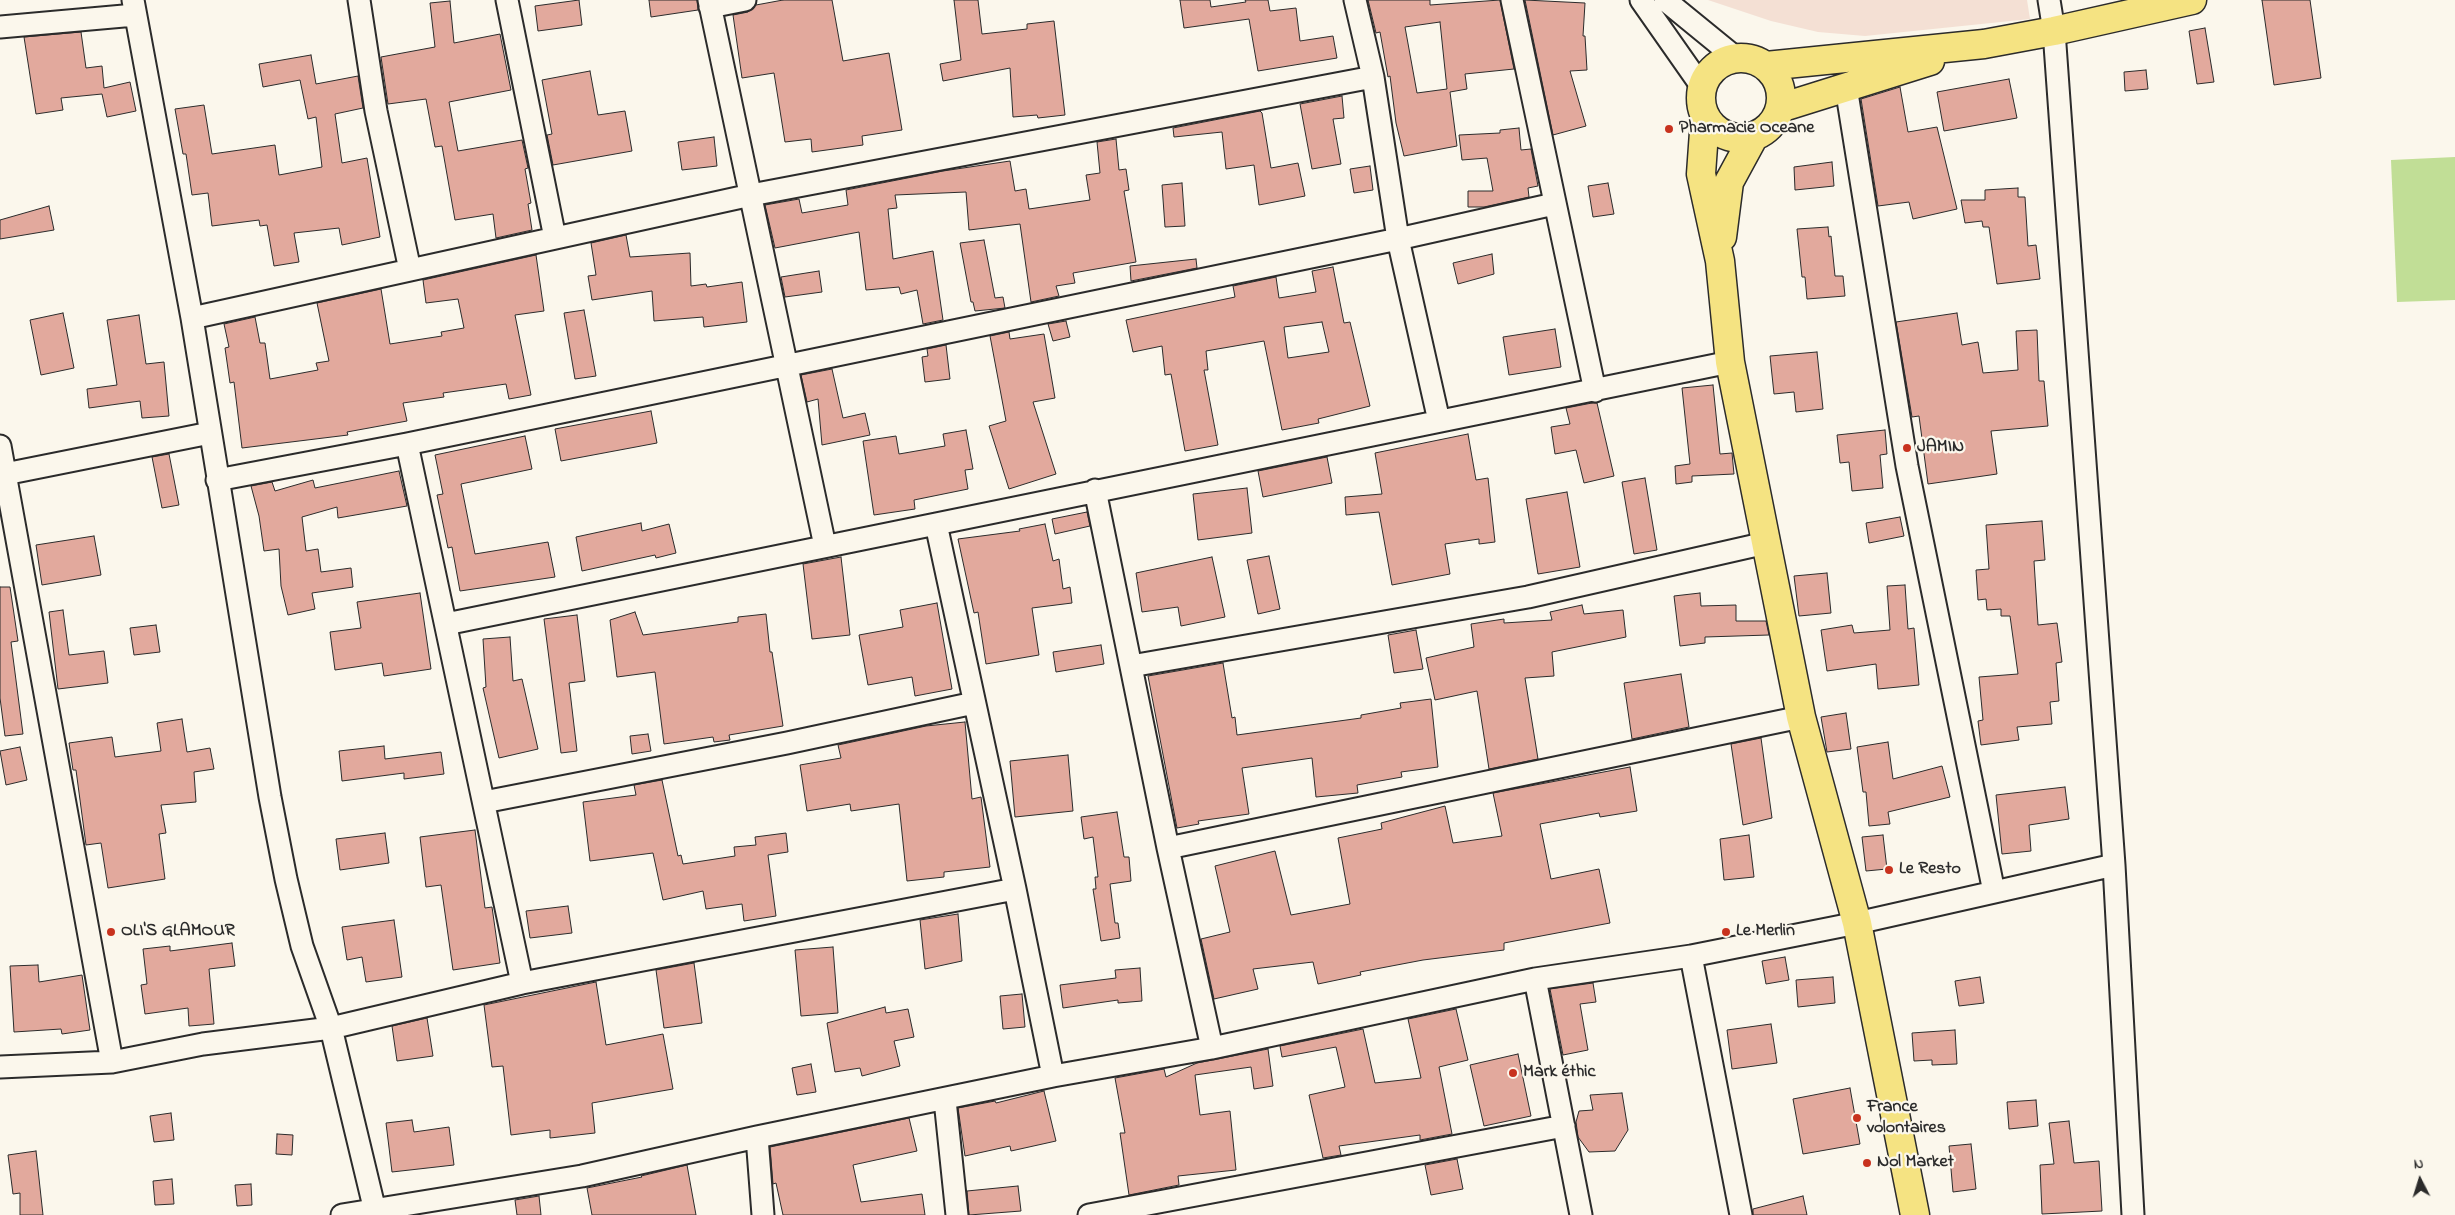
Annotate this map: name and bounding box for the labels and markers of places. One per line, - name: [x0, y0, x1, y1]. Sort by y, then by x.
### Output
- place label: Pharmacie Oceane: [1679, 118, 1814, 140]
- marker: Pharmacie Oceane: [1663, 123, 1675, 135]
- place label: JAMIN: [1917, 437, 1964, 459]
- marker: JAMIN: [1901, 442, 1913, 454]
- place label: Le Resto: [1899, 859, 1961, 881]
- marker: Le Resto: [1883, 864, 1895, 876]
- place label: OLI'S GLAMOUR: [121, 921, 235, 943]
- place label: Le Merlin: [1736, 921, 1795, 943]
- marker: OLI'S GLAMOUR: [105, 926, 117, 938]
- marker: Le Merlin: [1720, 926, 1732, 938]
- place label: Mark éthic: [1523, 1062, 1596, 1084]
- marker: Mark éthic: [1507, 1067, 1519, 1079]
- place label: France volontaires: [1867, 1097, 1946, 1140]
- marker: France volontaires: [1851, 1112, 1863, 1124]
- place label: Nol Market: [1877, 1152, 1954, 1174]
- marker: Nol Market: [1861, 1157, 1873, 1169]

